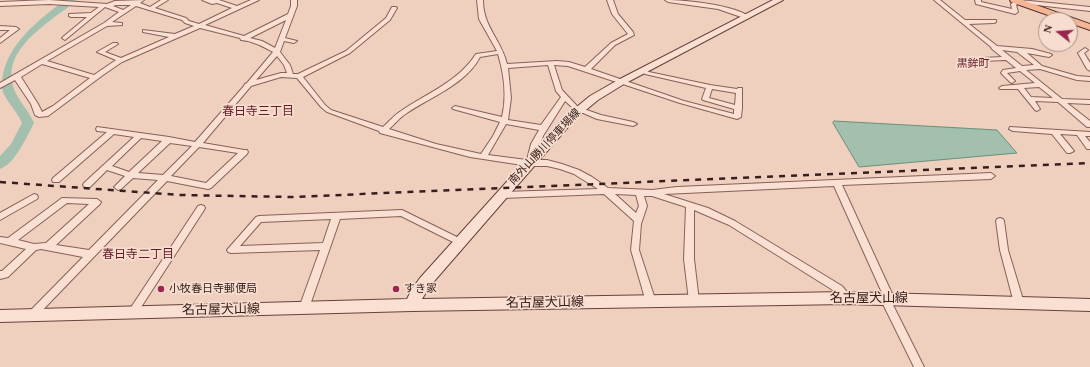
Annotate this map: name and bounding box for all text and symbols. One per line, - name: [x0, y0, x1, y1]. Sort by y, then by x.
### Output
- north arrow: [1038, 12, 1078, 52]
- text: N: [1041, 23, 1054, 34]
- district label: 黒鉾町: [957, 57, 989, 71]
- district label: 春日寺三丁目: [222, 105, 294, 119]
- street label: 南外山勝川停車場線: [506, 106, 584, 188]
- district label: 春日寺二丁目: [102, 248, 174, 262]
- place label: 小牧春日寺郵便局: [169, 282, 257, 296]
- place label: すき家: [404, 282, 437, 296]
- marker: 小牧春日寺郵便局: [156, 284, 166, 294]
- marker: すき家: [391, 284, 401, 294]
- street label: 名古屋犬山線: [830, 291, 908, 307]
- street label: 名古屋犬山線: [506, 295, 584, 311]
- street label: 名古屋犬山線: [182, 302, 260, 318]

